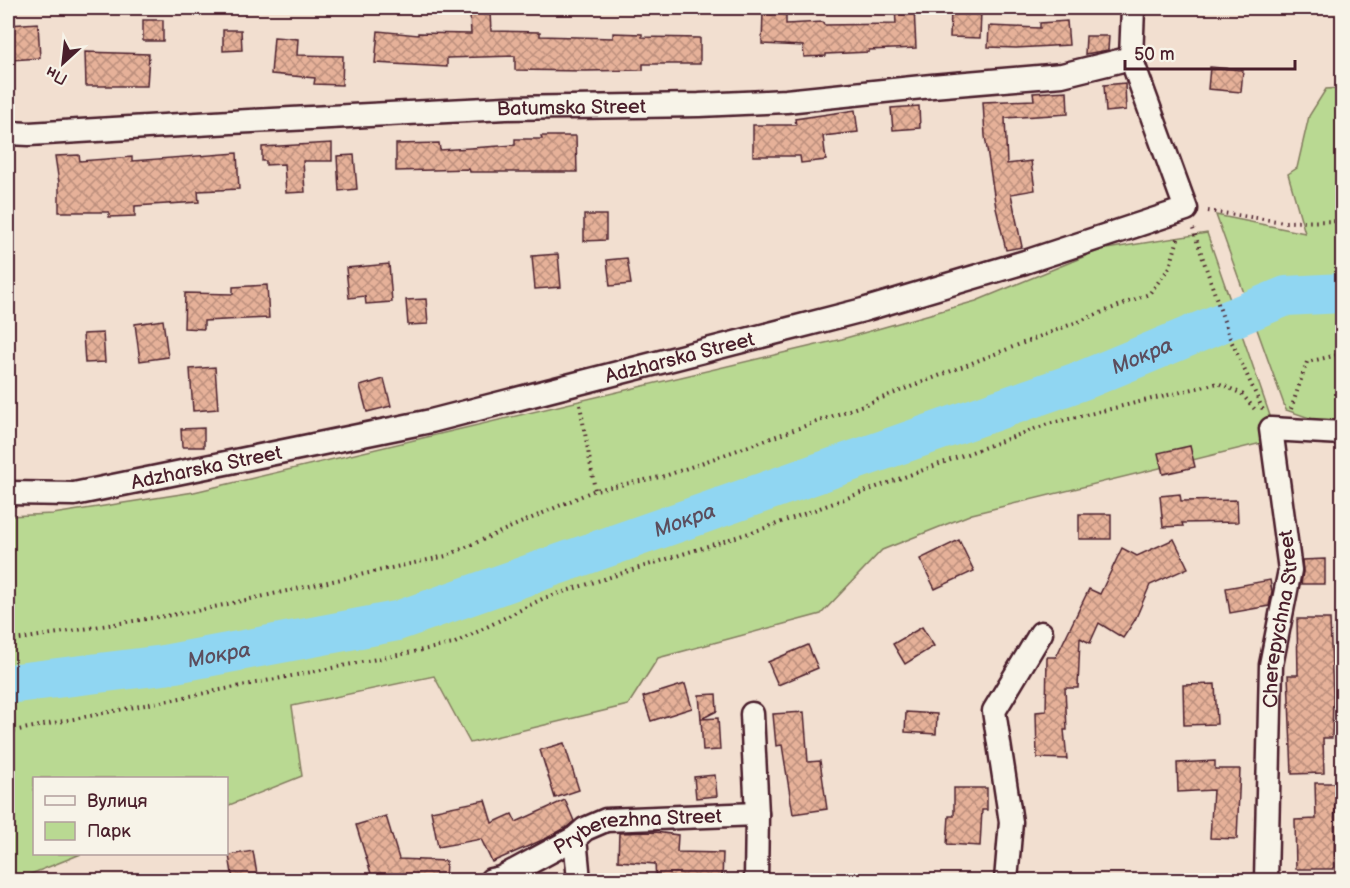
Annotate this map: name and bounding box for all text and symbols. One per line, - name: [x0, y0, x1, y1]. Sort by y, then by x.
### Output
- north arrow: [33, 33, 93, 93]
- scale bar: [1125, 33, 1294, 71]
- text: 50 m: [1134, 44, 1175, 65]
- text: Пн: [43, 62, 71, 88]
- street label: Batumska Street: [496, 95, 646, 121]
- street label: Adzharska Street: [603, 327, 757, 389]
- water label: Мокра: [1108, 332, 1176, 380]
- street label: Adzharska Street: [129, 441, 284, 495]
- water label: Мокра: [650, 498, 719, 543]
- street label: Cherepychna Street: [1259, 529, 1303, 708]
- water label: Мокра: [185, 637, 253, 673]
- legend: [33, 777, 228, 855]
- text: Вулиця: [87, 791, 148, 812]
- street label: Pryberezhna Street: [550, 804, 722, 860]
- text: Парк: [87, 821, 131, 842]

